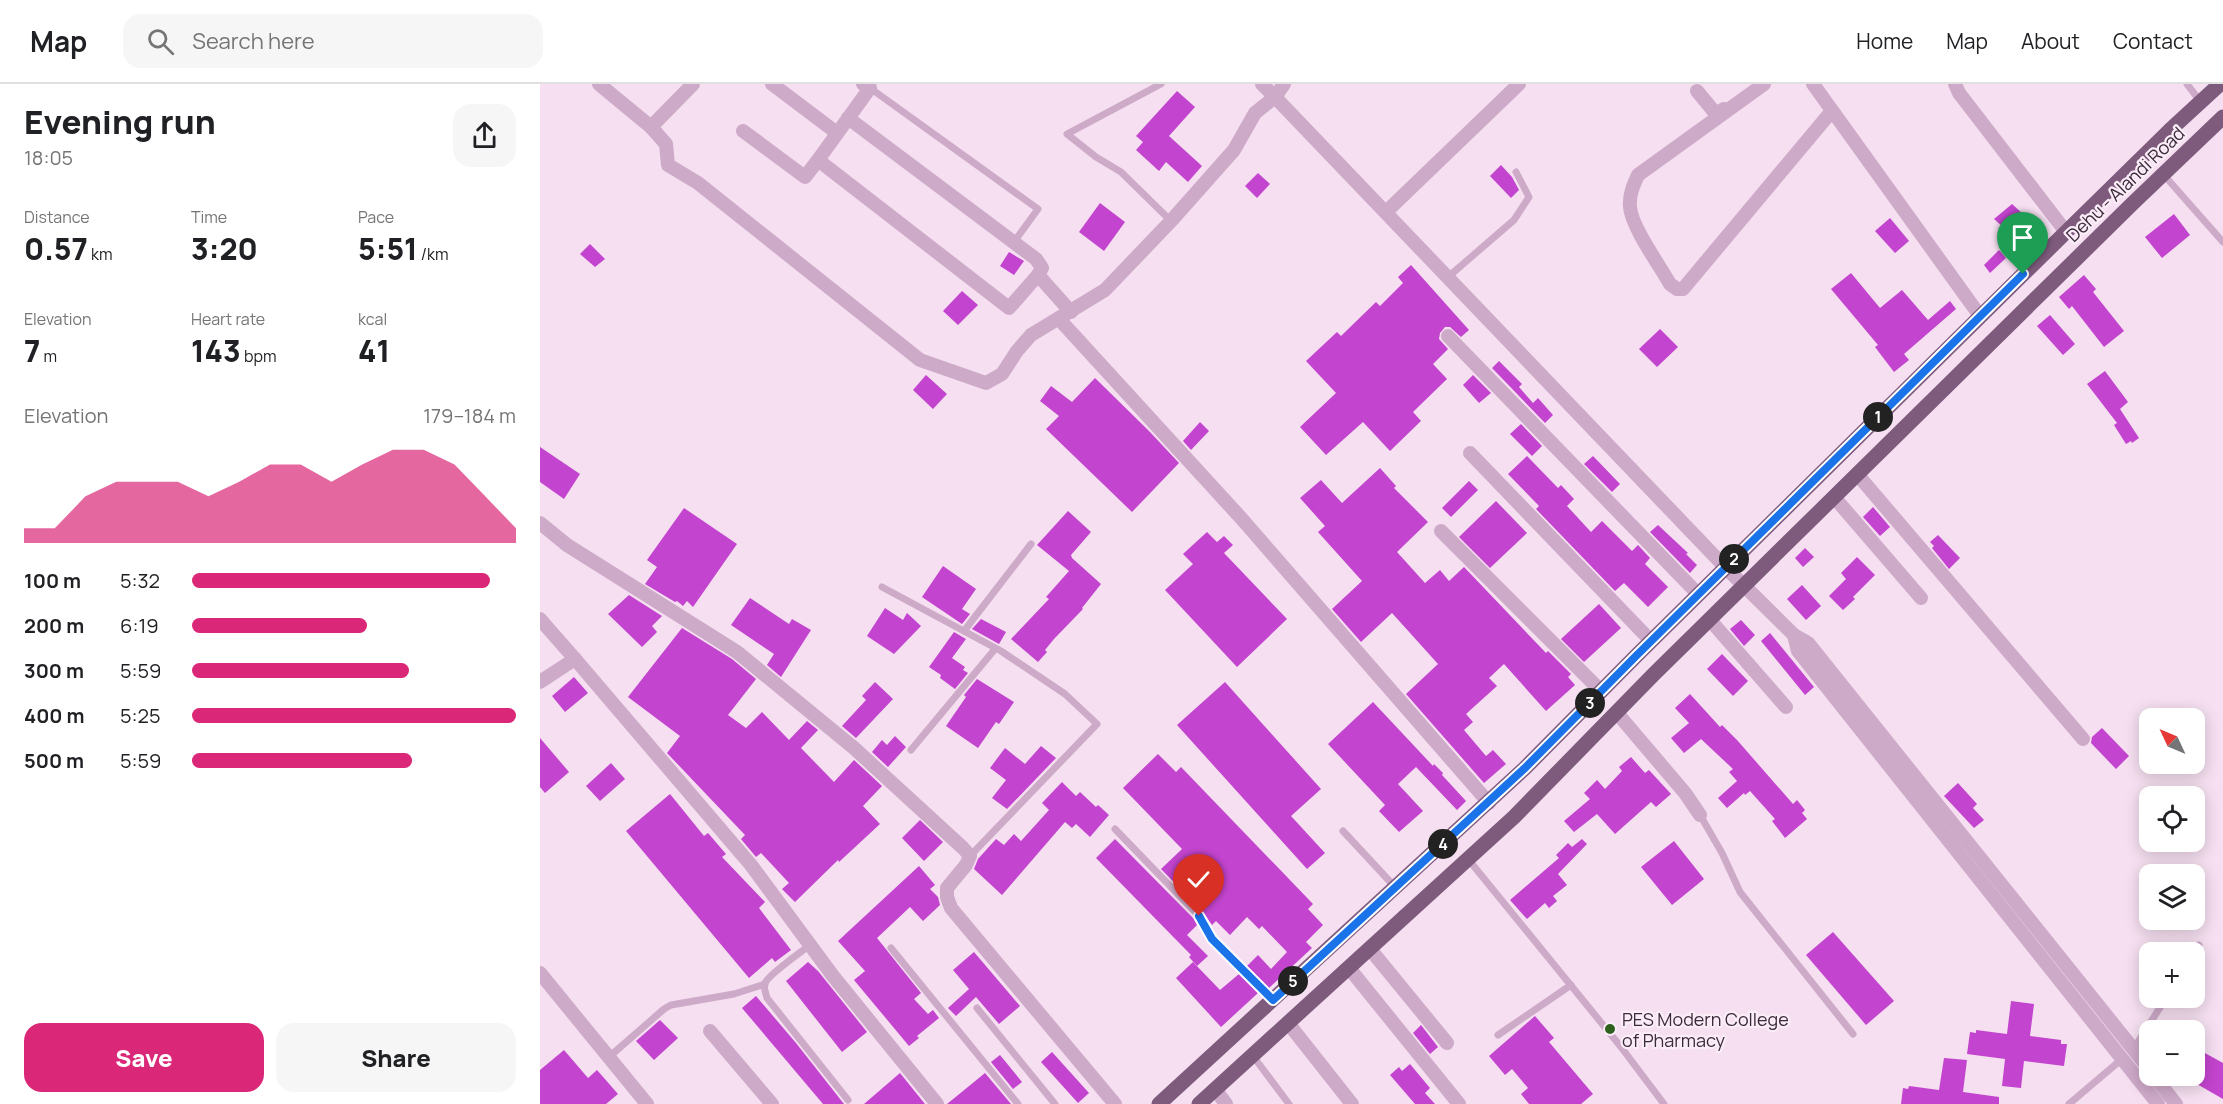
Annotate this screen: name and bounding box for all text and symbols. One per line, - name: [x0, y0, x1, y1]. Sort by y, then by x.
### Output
- search box: [123, 14, 543, 68]
- text: Map: [30, 22, 87, 60]
- icon: search: [144, 25, 177, 58]
- text: Search here: [192, 26, 315, 56]
- text: Home: [1856, 27, 1913, 55]
- text: Map: [1946, 27, 1988, 55]
- text: About: [2021, 27, 2080, 55]
- text: Contact: [2113, 27, 2193, 55]
- text: Evening run: [24, 99, 216, 144]
- button: share: [453, 104, 516, 167]
- street label: Dehu - Alandi Road: [2061, 121, 2189, 247]
- text: 18:05: [24, 144, 73, 171]
- text: Distance: [24, 206, 90, 228]
- text: Time: [191, 206, 227, 228]
- text: Pace: [358, 206, 394, 228]
- pin: [1997, 212, 2048, 274]
- icon: arrive: [2006, 221, 2039, 254]
- text: 0.57: [24, 228, 88, 269]
- text: 3:20: [191, 228, 258, 269]
- text: 5:51: [358, 228, 418, 269]
- text: km: [88, 243, 113, 265]
- text: /km: [418, 243, 449, 265]
- text: Elevation: [24, 308, 92, 330]
- text: Heart rate: [191, 308, 265, 330]
- text: kcal: [358, 308, 387, 330]
- text: 7: [24, 330, 40, 371]
- text: 143: [191, 330, 241, 371]
- text: 41: [358, 330, 390, 371]
- text: m: [40, 345, 57, 367]
- text: bpm: [241, 345, 277, 367]
- text: Elevation: [24, 402, 108, 429]
- text: 179–184 m: [423, 402, 516, 429]
- pin: 1: [1863, 402, 1893, 432]
- text: 1: [1874, 406, 1882, 428]
- pin: 2: [1719, 544, 1749, 574]
- text: 2: [1729, 548, 1739, 570]
- text: 100 m: [24, 567, 81, 594]
- text: 5:32: [120, 567, 160, 594]
- text: 200 m: [24, 612, 84, 639]
- text: 6:19: [120, 612, 159, 639]
- text: 300 m: [24, 657, 84, 684]
- text: 5:59: [120, 657, 162, 684]
- pin: 3: [1575, 688, 1605, 718]
- text: 3: [1585, 692, 1595, 714]
- text: 400 m: [24, 702, 84, 729]
- text: 5:25: [120, 702, 160, 729]
- north arrow: [2139, 708, 2205, 774]
- map controls: [2139, 708, 2205, 1086]
- text: 500 m: [24, 747, 84, 774]
- text: 5:59: [120, 747, 162, 774]
- button: locate: [2139, 786, 2205, 852]
- pin: 4: [1428, 829, 1458, 859]
- text: 4: [1438, 833, 1448, 855]
- pin: [1173, 854, 1224, 916]
- icon: check: [1182, 863, 1215, 896]
- button: layers: [2139, 864, 2205, 930]
- button: +: [2139, 942, 2205, 1008]
- pin: 5: [1278, 966, 1308, 996]
- text: 5: [1288, 970, 1298, 992]
- place label: PES Modern College of Pharmacy: [1622, 1007, 1789, 1052]
- button: −: [2139, 1020, 2205, 1086]
- marker: PES Modern College of Pharmacy: [1603, 1022, 1617, 1036]
- button: Save: [24, 1023, 264, 1092]
- button: Share: [276, 1023, 516, 1092]

